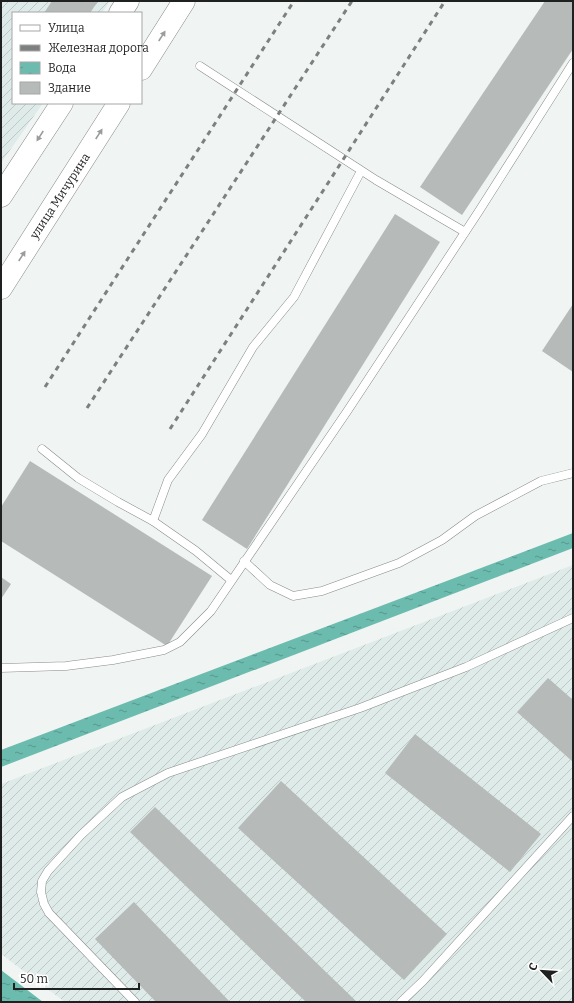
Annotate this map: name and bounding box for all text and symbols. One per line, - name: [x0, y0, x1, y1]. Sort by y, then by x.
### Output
- legend: [12, 12, 142, 104]
- text: Улица: [48, 21, 85, 35]
- one-way arrow: [158, 31, 166, 41]
- text: Железная дорога: [48, 41, 149, 55]
- text: Вода: [48, 61, 77, 75]
- text: Здание: [48, 81, 91, 95]
- one-way arrow: [96, 128, 103, 140]
- one-way arrow: [36, 131, 44, 141]
- street label: улица Мичурина: [27, 150, 93, 242]
- one-way arrow: [18, 250, 26, 261]
- north arrow: [522, 951, 562, 991]
- text: С: [526, 961, 541, 973]
- scale bar: [14, 965, 139, 991]
- text: 50 m: [20, 972, 49, 986]

